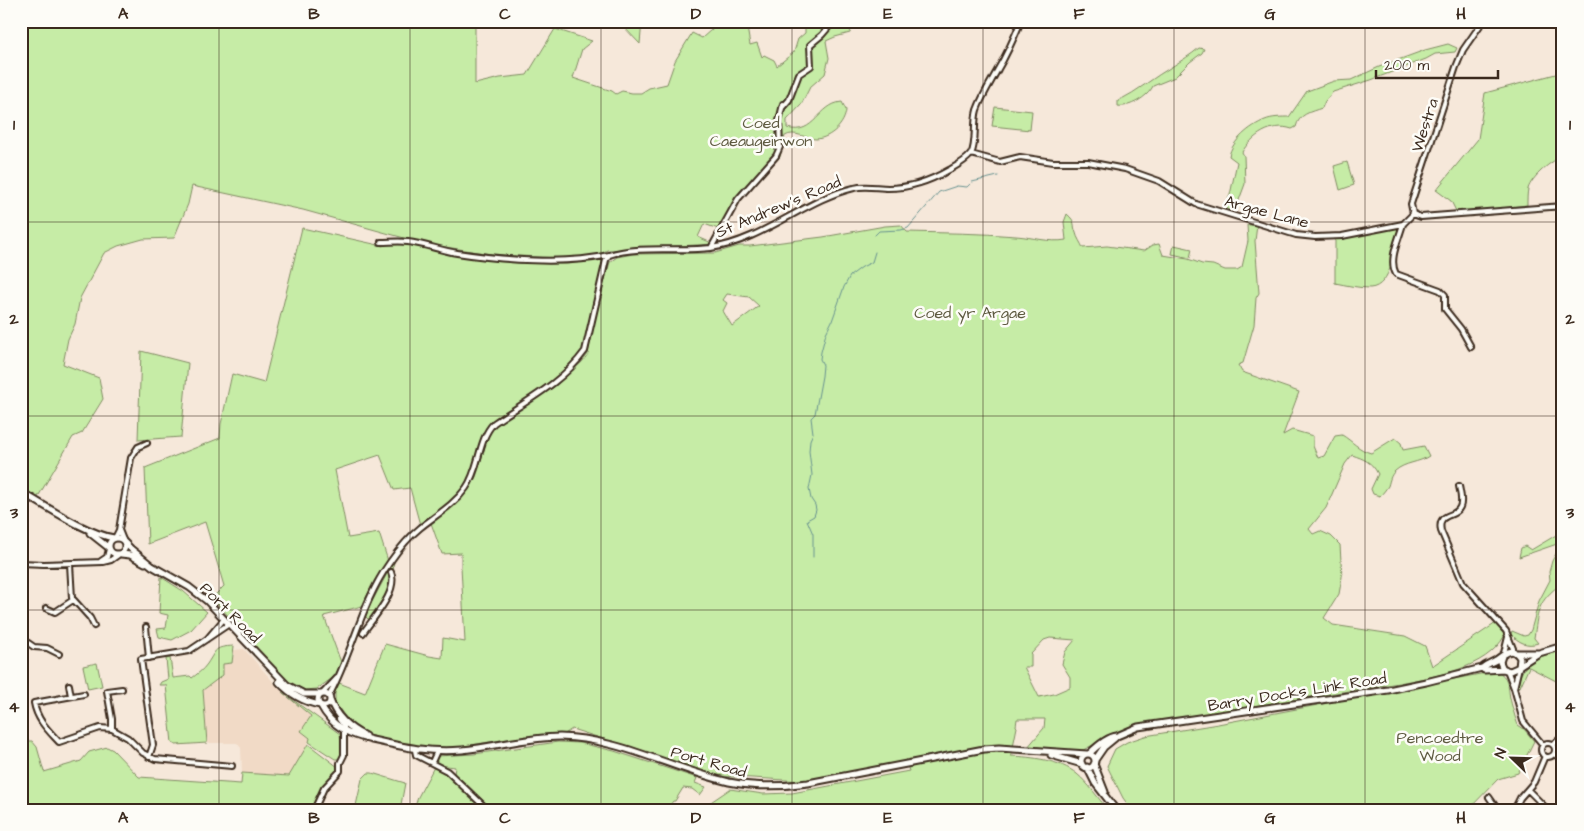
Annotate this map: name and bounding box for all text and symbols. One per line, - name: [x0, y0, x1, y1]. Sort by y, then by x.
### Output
- text: A: [118, 3, 129, 25]
- text: B: [308, 3, 320, 25]
- text: C: [499, 3, 511, 25]
- text: D: [691, 3, 702, 25]
- text: E: [883, 3, 893, 25]
- text: F: [1073, 3, 1085, 25]
- text: G: [1264, 3, 1276, 25]
- text: H: [1456, 3, 1466, 25]
- scale bar: [1376, 48, 1499, 80]
- text: 200 m: [1384, 55, 1430, 76]
- street label: Westra: [1406, 96, 1444, 155]
- park label: Coed Caeaugeirwon: [710, 112, 812, 153]
- text: 1: [13, 114, 16, 136]
- text: 1: [1569, 114, 1572, 136]
- street label: St Andrew's Road: [713, 171, 844, 243]
- street label: Argae Lane: [1222, 190, 1312, 235]
- park label: Coed yr Argae: [914, 302, 1026, 325]
- text: 2: [8, 308, 19, 330]
- text: 2: [1564, 308, 1575, 330]
- text: 3: [9, 502, 19, 524]
- text: 3: [1565, 502, 1575, 524]
- street label: Port Road: [195, 577, 266, 648]
- street label: Barry Docks Link Road: [1206, 667, 1388, 718]
- text: 4: [9, 696, 20, 718]
- text: 4: [1565, 696, 1576, 718]
- park label: Pencoedtre Wood: [1397, 727, 1484, 767]
- north arrow: [1486, 734, 1536, 784]
- street label: Port Road: [668, 741, 749, 783]
- text: N: [1490, 745, 1512, 761]
- text: A: [118, 807, 129, 829]
- text: B: [308, 807, 320, 829]
- text: C: [499, 807, 511, 829]
- text: D: [691, 807, 702, 829]
- text: E: [883, 807, 893, 829]
- text: F: [1073, 807, 1085, 829]
- text: G: [1264, 807, 1276, 829]
- text: H: [1456, 807, 1466, 829]

